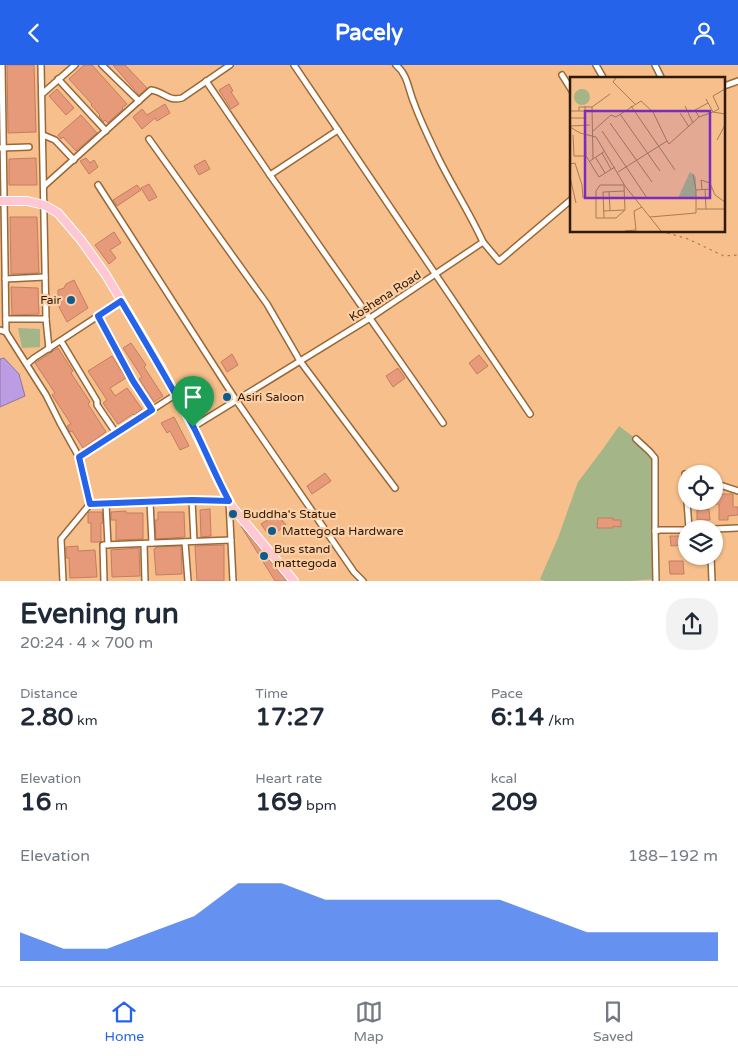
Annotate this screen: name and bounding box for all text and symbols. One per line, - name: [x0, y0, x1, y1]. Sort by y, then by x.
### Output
- icon: back: [20, 19, 48, 47]
- icon: person: [690, 19, 718, 47]
- text: Pacely: [335, 20, 403, 46]
- inset map: [570, 77, 726, 233]
- street label: Koshena Road: [347, 268, 423, 324]
- place label: Fair: [40, 293, 61, 307]
- marker: Fair: [65, 294, 77, 306]
- pin: [172, 376, 214, 427]
- icon: arrive: [179, 383, 207, 411]
- place label: Asiri Saloon: [237, 390, 304, 404]
- marker: Asiri Saloon: [221, 391, 233, 403]
- map controls: [678, 465, 723, 565]
- button: locate: [678, 465, 723, 510]
- place label: Buddha's Statue: [243, 507, 336, 521]
- marker: Buddha's Statue: [227, 508, 239, 520]
- button: layers: [678, 520, 723, 565]
- place label: Mattegoda Hardware: [282, 524, 404, 538]
- marker: Mattegoda Hardware: [266, 525, 278, 537]
- place label: Bus stand mattegoda: [274, 542, 337, 570]
- marker: Bus stand mattegoda: [258, 550, 270, 562]
- text: Evening run: [20, 597, 179, 631]
- button: share: [666, 598, 718, 650]
- text: 20:24 · 4 × 700 m: [20, 633, 153, 653]
- text: Distance: [20, 685, 78, 702]
- text: Time: [255, 685, 288, 702]
- text: Pace: [491, 685, 523, 702]
- text: 2.80: [20, 702, 73, 732]
- text: 17:27: [255, 702, 325, 732]
- text: 6:14: [491, 702, 544, 732]
- text: km: [73, 712, 98, 729]
- text: /km: [544, 712, 575, 729]
- text: Elevation: [20, 770, 81, 787]
- text: Heart rate: [255, 770, 322, 787]
- text: kcal: [491, 770, 517, 787]
- text: 16: [20, 787, 51, 817]
- text: 169: [255, 787, 302, 817]
- text: 209: [491, 787, 538, 817]
- text: m: [51, 797, 68, 814]
- text: bpm: [302, 797, 337, 814]
- text: Elevation: [20, 846, 90, 866]
- text: 188–192 m: [628, 846, 718, 866]
- tab: Home: [105, 998, 144, 1045]
- tab: Map: [353, 998, 384, 1045]
- tab: Saved: [593, 998, 633, 1045]

